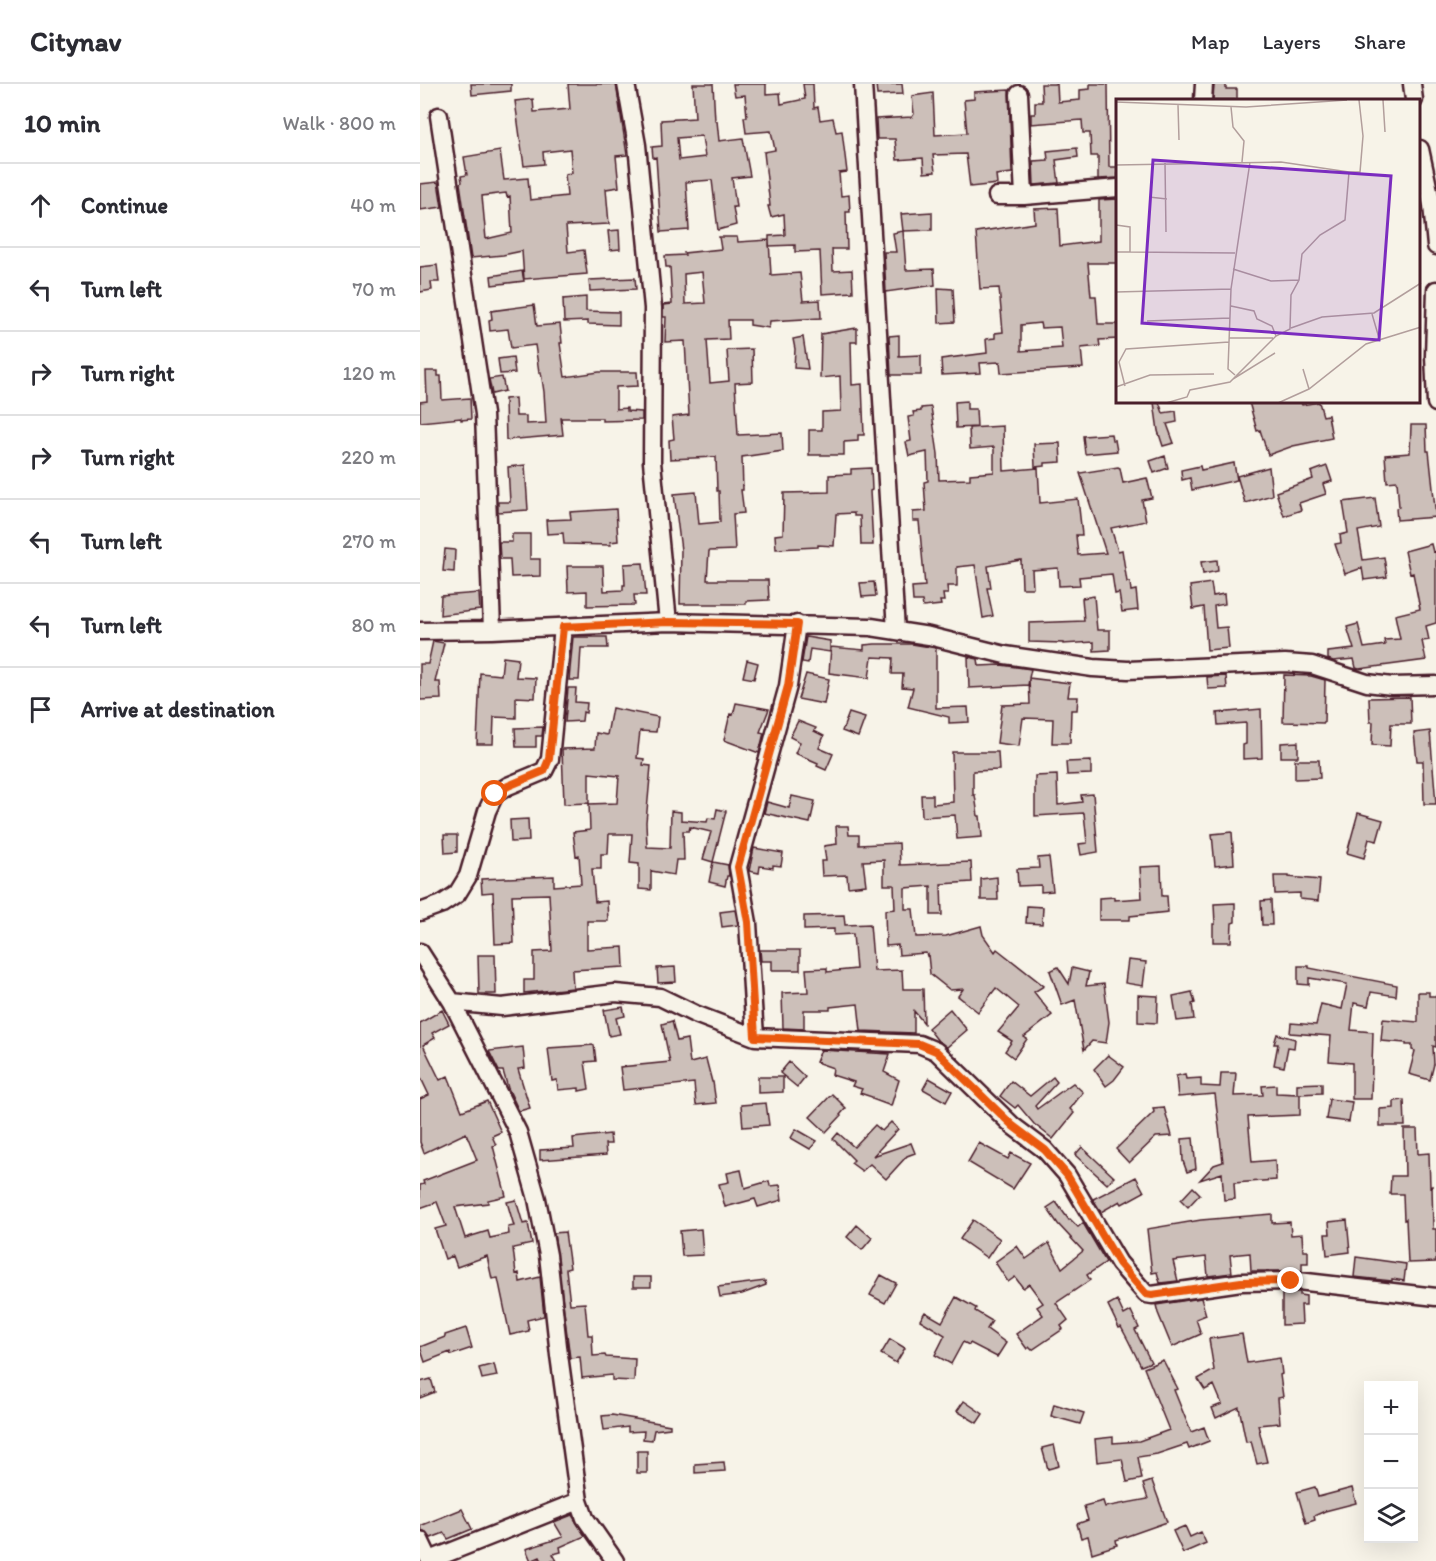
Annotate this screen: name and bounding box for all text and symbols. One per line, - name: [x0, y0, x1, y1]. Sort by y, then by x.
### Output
- text: Citynav: [30, 24, 121, 58]
- text: Map: [1191, 29, 1230, 54]
- text: Layers: [1263, 29, 1321, 54]
- text: Share: [1354, 29, 1406, 54]
- inset map: [1116, 99, 1421, 404]
- text: 10 min: [24, 107, 100, 139]
- text: Walk · 800 m: [283, 111, 396, 135]
- icon: ahead: [24, 189, 57, 222]
- text: Continue: [81, 192, 168, 219]
- text: 40 m: [350, 193, 396, 217]
- icon: left: [24, 273, 57, 306]
- text: Turn left: [81, 276, 162, 303]
- text: 70 m: [352, 277, 396, 301]
- icon: right: [24, 357, 57, 390]
- text: Turn right: [81, 360, 175, 387]
- text: 120 m: [343, 361, 396, 385]
- icon: right: [24, 441, 57, 474]
- text: Turn right: [81, 444, 175, 471]
- text: 220 m: [341, 445, 396, 469]
- icon: left: [24, 525, 57, 558]
- text: Turn left: [81, 528, 162, 555]
- text: 270 m: [342, 529, 396, 553]
- icon: left: [24, 609, 57, 642]
- text: Turn left: [81, 612, 162, 639]
- text: 80 m: [351, 613, 396, 637]
- icon: arrive: [24, 693, 57, 726]
- text: Arrive at destination: [81, 696, 275, 723]
- route start: [481, 780, 507, 806]
- route end: [1277, 1267, 1303, 1293]
- map controls: [1364, 1381, 1418, 1543]
- button: +: [1364, 1381, 1418, 1435]
- button: −: [1364, 1435, 1418, 1489]
- button: layers: [1364, 1489, 1418, 1543]

